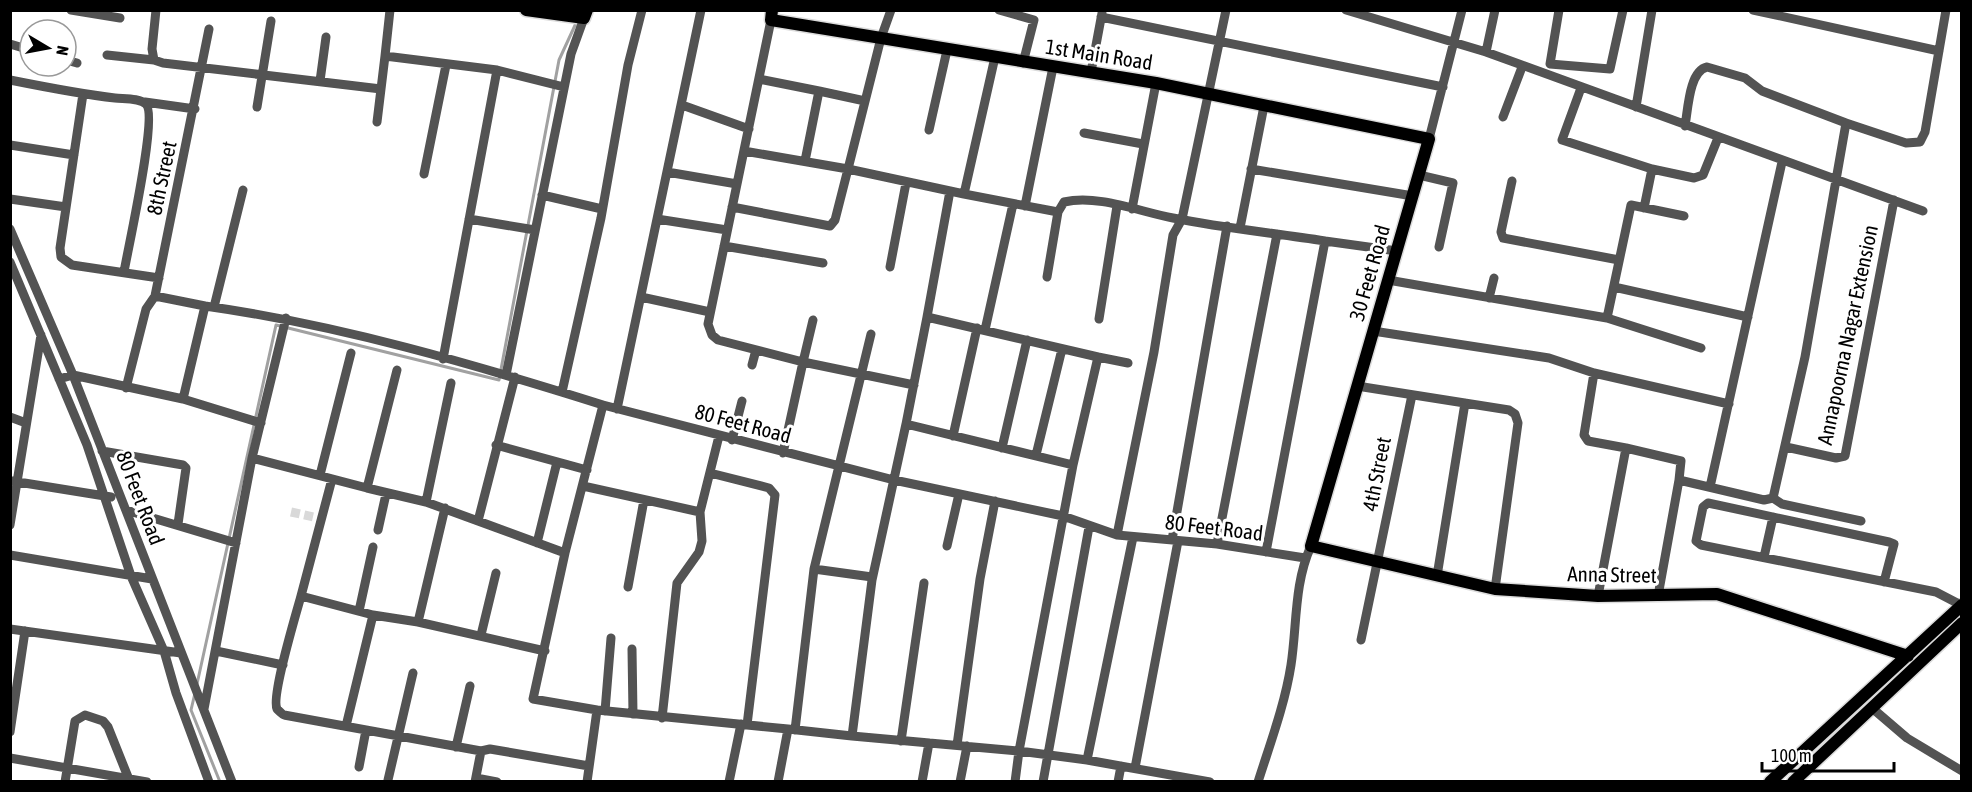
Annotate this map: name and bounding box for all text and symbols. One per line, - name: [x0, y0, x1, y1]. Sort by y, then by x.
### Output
- north arrow: [18, 18, 78, 78]
- street label: 1st Main Road: [1044, 34, 1154, 74]
- text: N: [53, 44, 72, 57]
- street label: 8th Street: [141, 139, 181, 217]
- street label: 30 Feet Road: [1344, 222, 1394, 323]
- street label: Annapoorna Nagar Extension: [1812, 223, 1882, 447]
- street label: 80 Feet Road: [693, 399, 794, 447]
- street label: 4th Street: [1357, 435, 1395, 513]
- street label: 80 Feet Road: [112, 447, 170, 548]
- street label: 80 Feet Road: [1164, 509, 1265, 545]
- street label: Anna Street: [1567, 561, 1657, 587]
- scale bar: [1762, 735, 1894, 773]
- text: 100 m: [1771, 745, 1812, 766]

